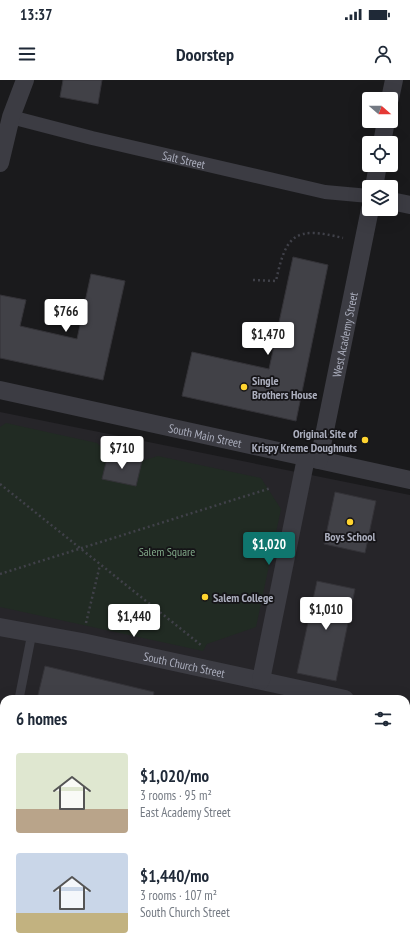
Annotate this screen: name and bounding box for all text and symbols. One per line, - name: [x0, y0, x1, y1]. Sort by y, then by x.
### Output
- text: 13:37: [20, 5, 52, 24]
- icon: menu: [16, 43, 38, 65]
- text: Doorstep: [176, 43, 234, 66]
- icon: person: [372, 43, 394, 65]
- north arrow: [362, 92, 398, 128]
- map controls: [362, 92, 398, 216]
- button: locate: [362, 136, 398, 172]
- street label: Salt Street: [161, 147, 207, 172]
- button: layers: [362, 180, 398, 216]
- street label: West Academy Street: [329, 290, 361, 378]
- pin: $766: [42, 299, 90, 333]
- text: $766: [54, 303, 78, 320]
- pin: $1,470: [235, 322, 301, 356]
- text: $1,470: [251, 326, 285, 343]
- place label: Single Brothers House: [252, 373, 317, 402]
- marker: Single Brothers House: [239, 382, 249, 392]
- street label: South Main Street: [167, 420, 244, 450]
- place label: Original Site of Krispy Kreme Doughnuts: [252, 426, 358, 455]
- marker: Original Site of Krispy Kreme Doughnuts: [360, 435, 370, 445]
- pin: $710: [98, 436, 146, 470]
- text: $710: [110, 440, 134, 457]
- marker: Boys School: [345, 517, 355, 527]
- place label: Boys School: [324, 529, 376, 544]
- pin: $1,020: [236, 532, 302, 566]
- text: $1,020: [252, 536, 286, 553]
- park label: Salem Square: [139, 544, 195, 559]
- place label: Salem College: [213, 590, 273, 605]
- marker: Salem College: [200, 592, 210, 602]
- pin: $1,010: [293, 597, 359, 631]
- text: $1,010: [309, 601, 343, 618]
- pin: $1,440: [101, 604, 167, 638]
- text: $1,440: [117, 608, 151, 625]
- street label: South Church Street: [142, 648, 227, 680]
- text: 6 homes: [16, 708, 67, 730]
- icon: filters: [372, 708, 394, 730]
- text: $1,020/mo: [140, 765, 209, 787]
- icon: home: [48, 769, 96, 817]
- text: 3 rooms · 95 m²: [140, 787, 212, 804]
- text: East Academy Street: [140, 804, 231, 821]
- text: $1,440/mo: [140, 865, 209, 887]
- icon: home: [48, 869, 96, 917]
- text: 3 rooms · 107 m²: [140, 887, 217, 904]
- text: South Church Street: [140, 904, 230, 921]

